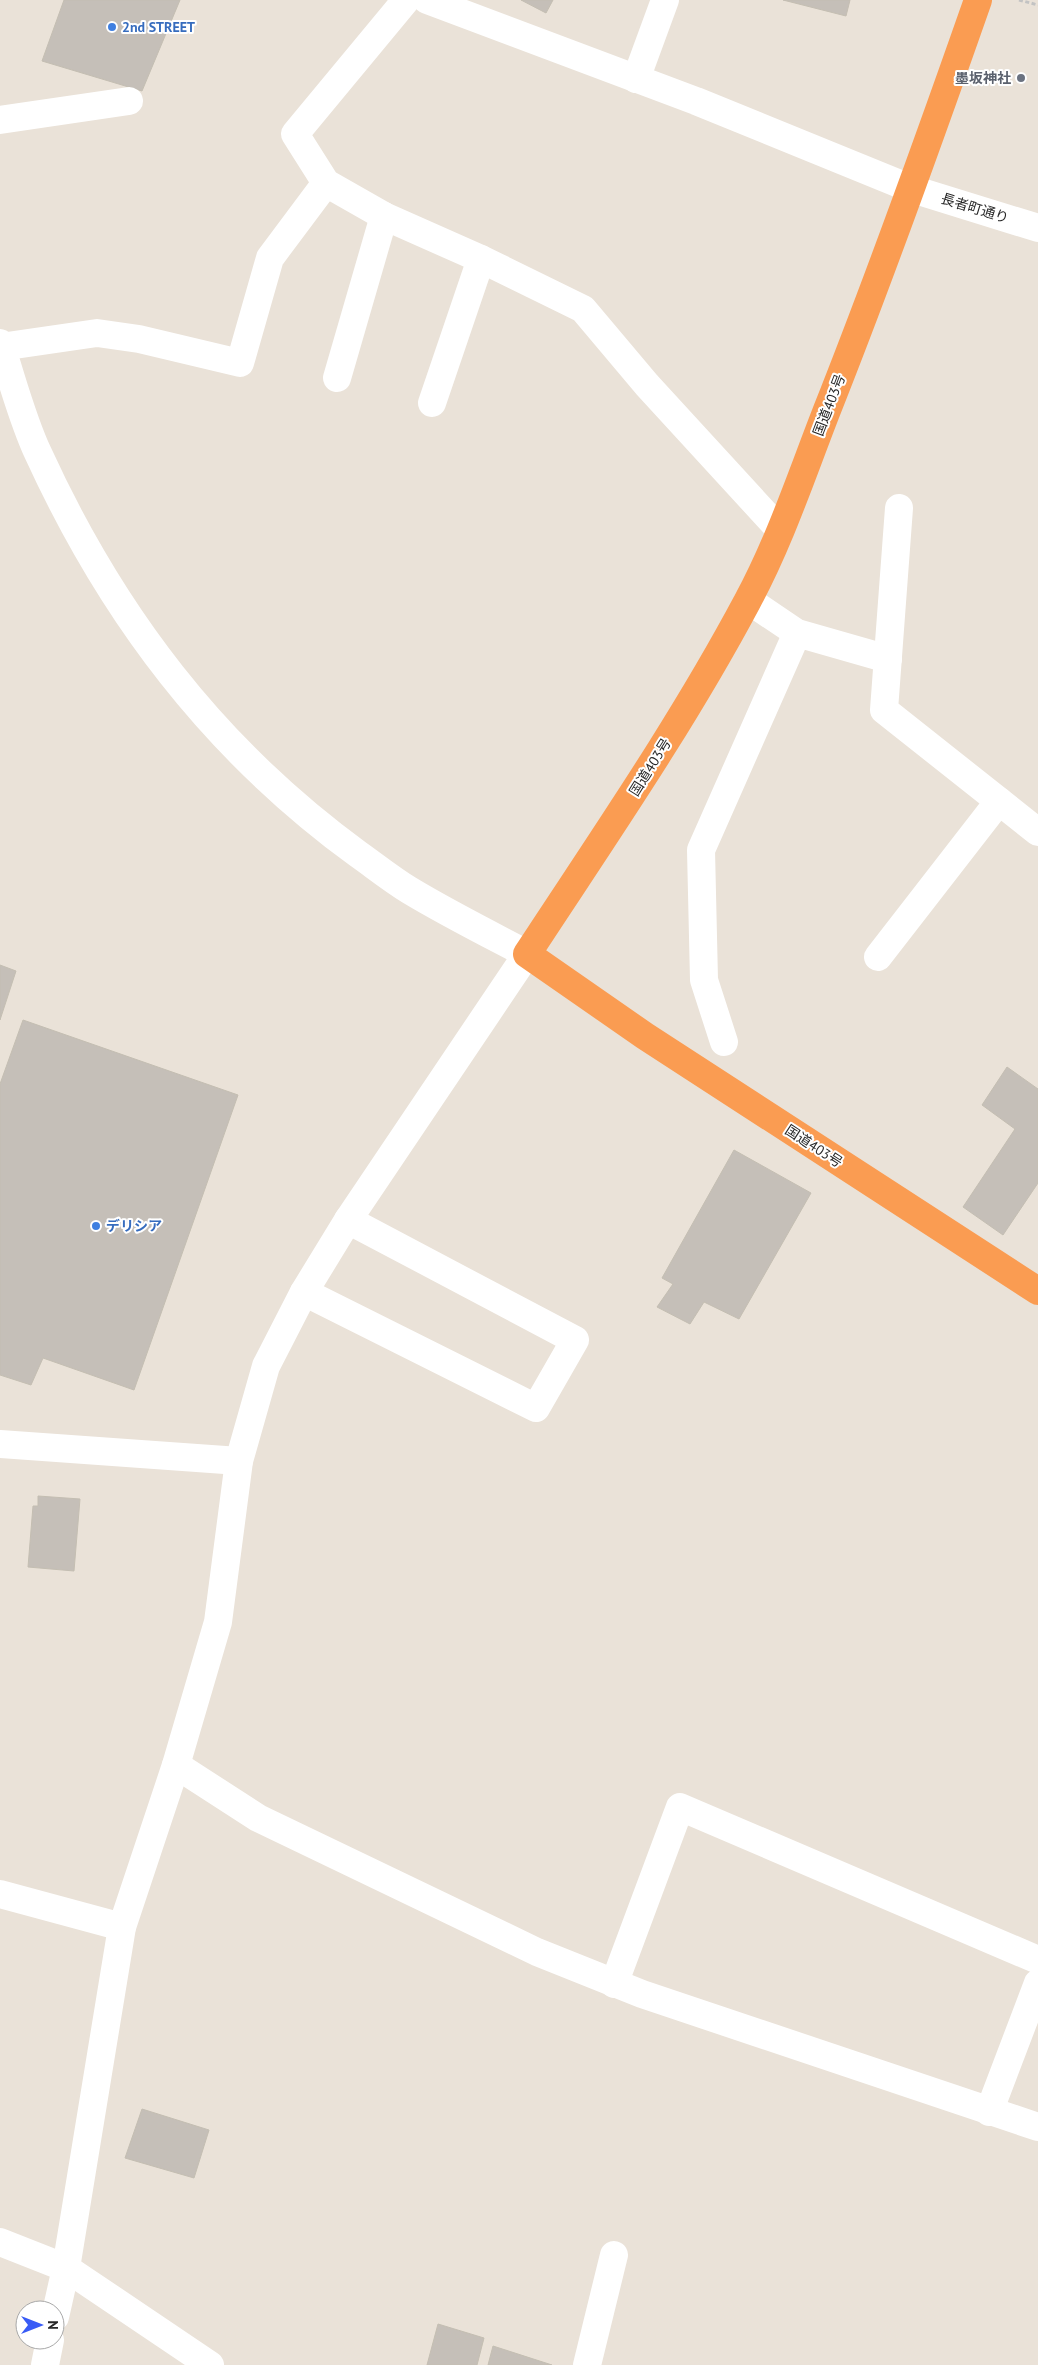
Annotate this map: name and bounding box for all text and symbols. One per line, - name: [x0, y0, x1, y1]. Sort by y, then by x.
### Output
- place label: 2nd STREET: [122, 18, 195, 36]
- marker: 2nd STREET: [106, 21, 118, 33]
- place label: 墨坂神社: [955, 69, 1011, 87]
- marker: 墨坂神社: [1015, 72, 1027, 84]
- street label: 長者町通り: [939, 189, 1011, 227]
- street label: 国道403号: [809, 371, 849, 439]
- street label: 国道403号: [625, 735, 675, 799]
- street label: 国道403号: [782, 1121, 846, 1171]
- place label: デリシア: [106, 1217, 162, 1235]
- marker: デリシア: [90, 1220, 102, 1232]
- north arrow: [15, 2300, 65, 2350]
- text: N: [44, 2320, 62, 2330]

